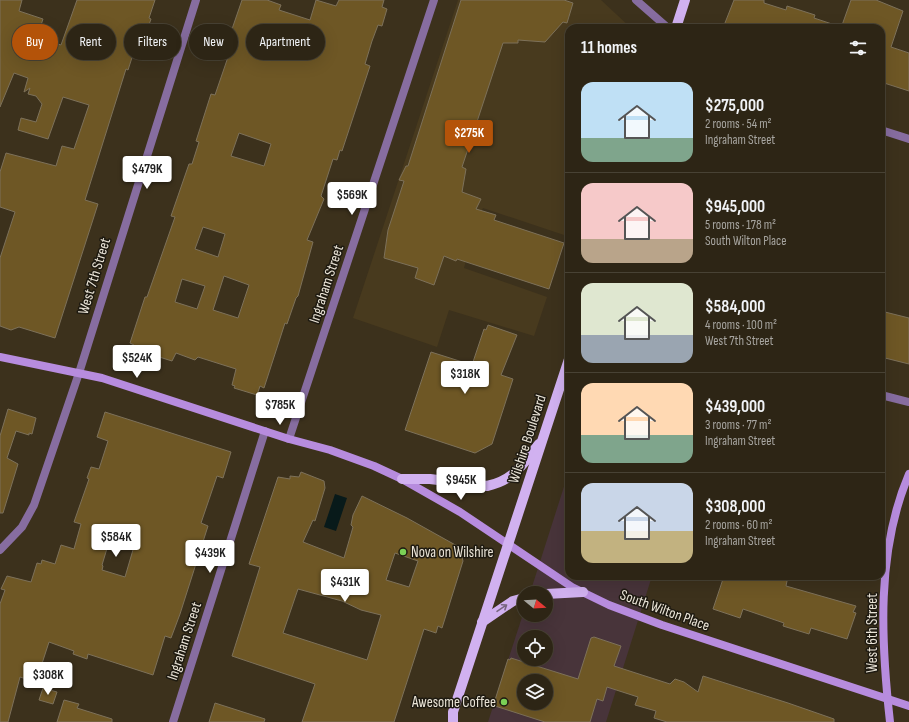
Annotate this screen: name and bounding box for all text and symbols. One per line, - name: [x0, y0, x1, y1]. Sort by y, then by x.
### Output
- chip: Buy: [12, 24, 58, 60]
- chip: Rent: [66, 24, 116, 60]
- chip: Filters: [124, 24, 181, 60]
- chip: New: [189, 24, 238, 60]
- chip: Apartment: [246, 24, 325, 60]
- icon: filters: [847, 37, 869, 59]
- text: 11 homes: [581, 38, 637, 58]
- text: $275,000: [705, 96, 764, 116]
- icon: home: [613, 98, 661, 146]
- text: 2 rooms · 54 m²: [705, 116, 772, 132]
- pin: $275K: [441, 120, 497, 154]
- text: $275K: [454, 125, 484, 141]
- text: Ingraham Street: [705, 132, 775, 148]
- pin: $479K: [119, 156, 175, 190]
- text: $479K: [132, 161, 162, 177]
- pin: $569K: [324, 182, 380, 216]
- text: $569K: [337, 187, 368, 203]
- text: $945,000: [705, 197, 765, 217]
- icon: home: [613, 199, 661, 247]
- text: 5 rooms · 178 m²: [705, 217, 776, 233]
- text: South Wilton Place: [705, 233, 786, 249]
- street label: West 7th Street: [74, 235, 115, 317]
- street label: Ingraham Street: [305, 242, 348, 326]
- text: $584,000: [705, 297, 765, 317]
- icon: home: [613, 299, 661, 347]
- text: 4 rooms · 100 m²: [705, 317, 777, 333]
- text: West 7th Street: [705, 333, 774, 349]
- pin: $524K: [109, 345, 165, 379]
- text: $524K: [122, 350, 152, 366]
- pin: $318K: [437, 361, 493, 395]
- text: $318K: [450, 366, 480, 382]
- pin: $785K: [252, 392, 308, 426]
- street label: Wilshire Boulevard: [504, 392, 551, 486]
- text: $785K: [265, 397, 295, 413]
- text: $439,000: [705, 397, 765, 417]
- icon: home: [613, 399, 661, 447]
- text: 3 rooms · 77 m²: [705, 417, 771, 433]
- text: Ingraham Street: [705, 433, 775, 449]
- pin: $945K: [433, 467, 489, 501]
- text: $945K: [446, 472, 477, 488]
- text: $308,000: [705, 497, 766, 517]
- icon: home: [613, 499, 661, 547]
- text: 2 rooms · 60 m²: [705, 517, 772, 533]
- pin: $584K: [88, 524, 144, 558]
- text: $584K: [100, 529, 132, 545]
- text: Ingraham Street: [705, 533, 775, 549]
- pin: $439K: [182, 540, 238, 574]
- place label: Nova on Wilshire: [411, 543, 494, 562]
- text: $439K: [194, 545, 226, 561]
- marker: Nova on Wilshire: [398, 547, 408, 557]
- pin: $431K: [317, 569, 373, 603]
- text: $431K: [330, 574, 360, 590]
- street label: South Wilton Place: [617, 585, 712, 635]
- north arrow: [517, 586, 553, 622]
- map controls: [517, 586, 553, 710]
- street label: West 6th Street: [863, 593, 882, 673]
- street label: Ingraham Street: [163, 599, 206, 683]
- one-way arrow: [496, 604, 507, 612]
- button: locate: [517, 630, 553, 666]
- pin: $308K: [20, 662, 76, 696]
- text: $308K: [32, 667, 64, 683]
- button: layers: [517, 674, 553, 710]
- place label: Awesome Coffee: [411, 693, 496, 712]
- marker: Awesome Coffee: [499, 697, 509, 707]

